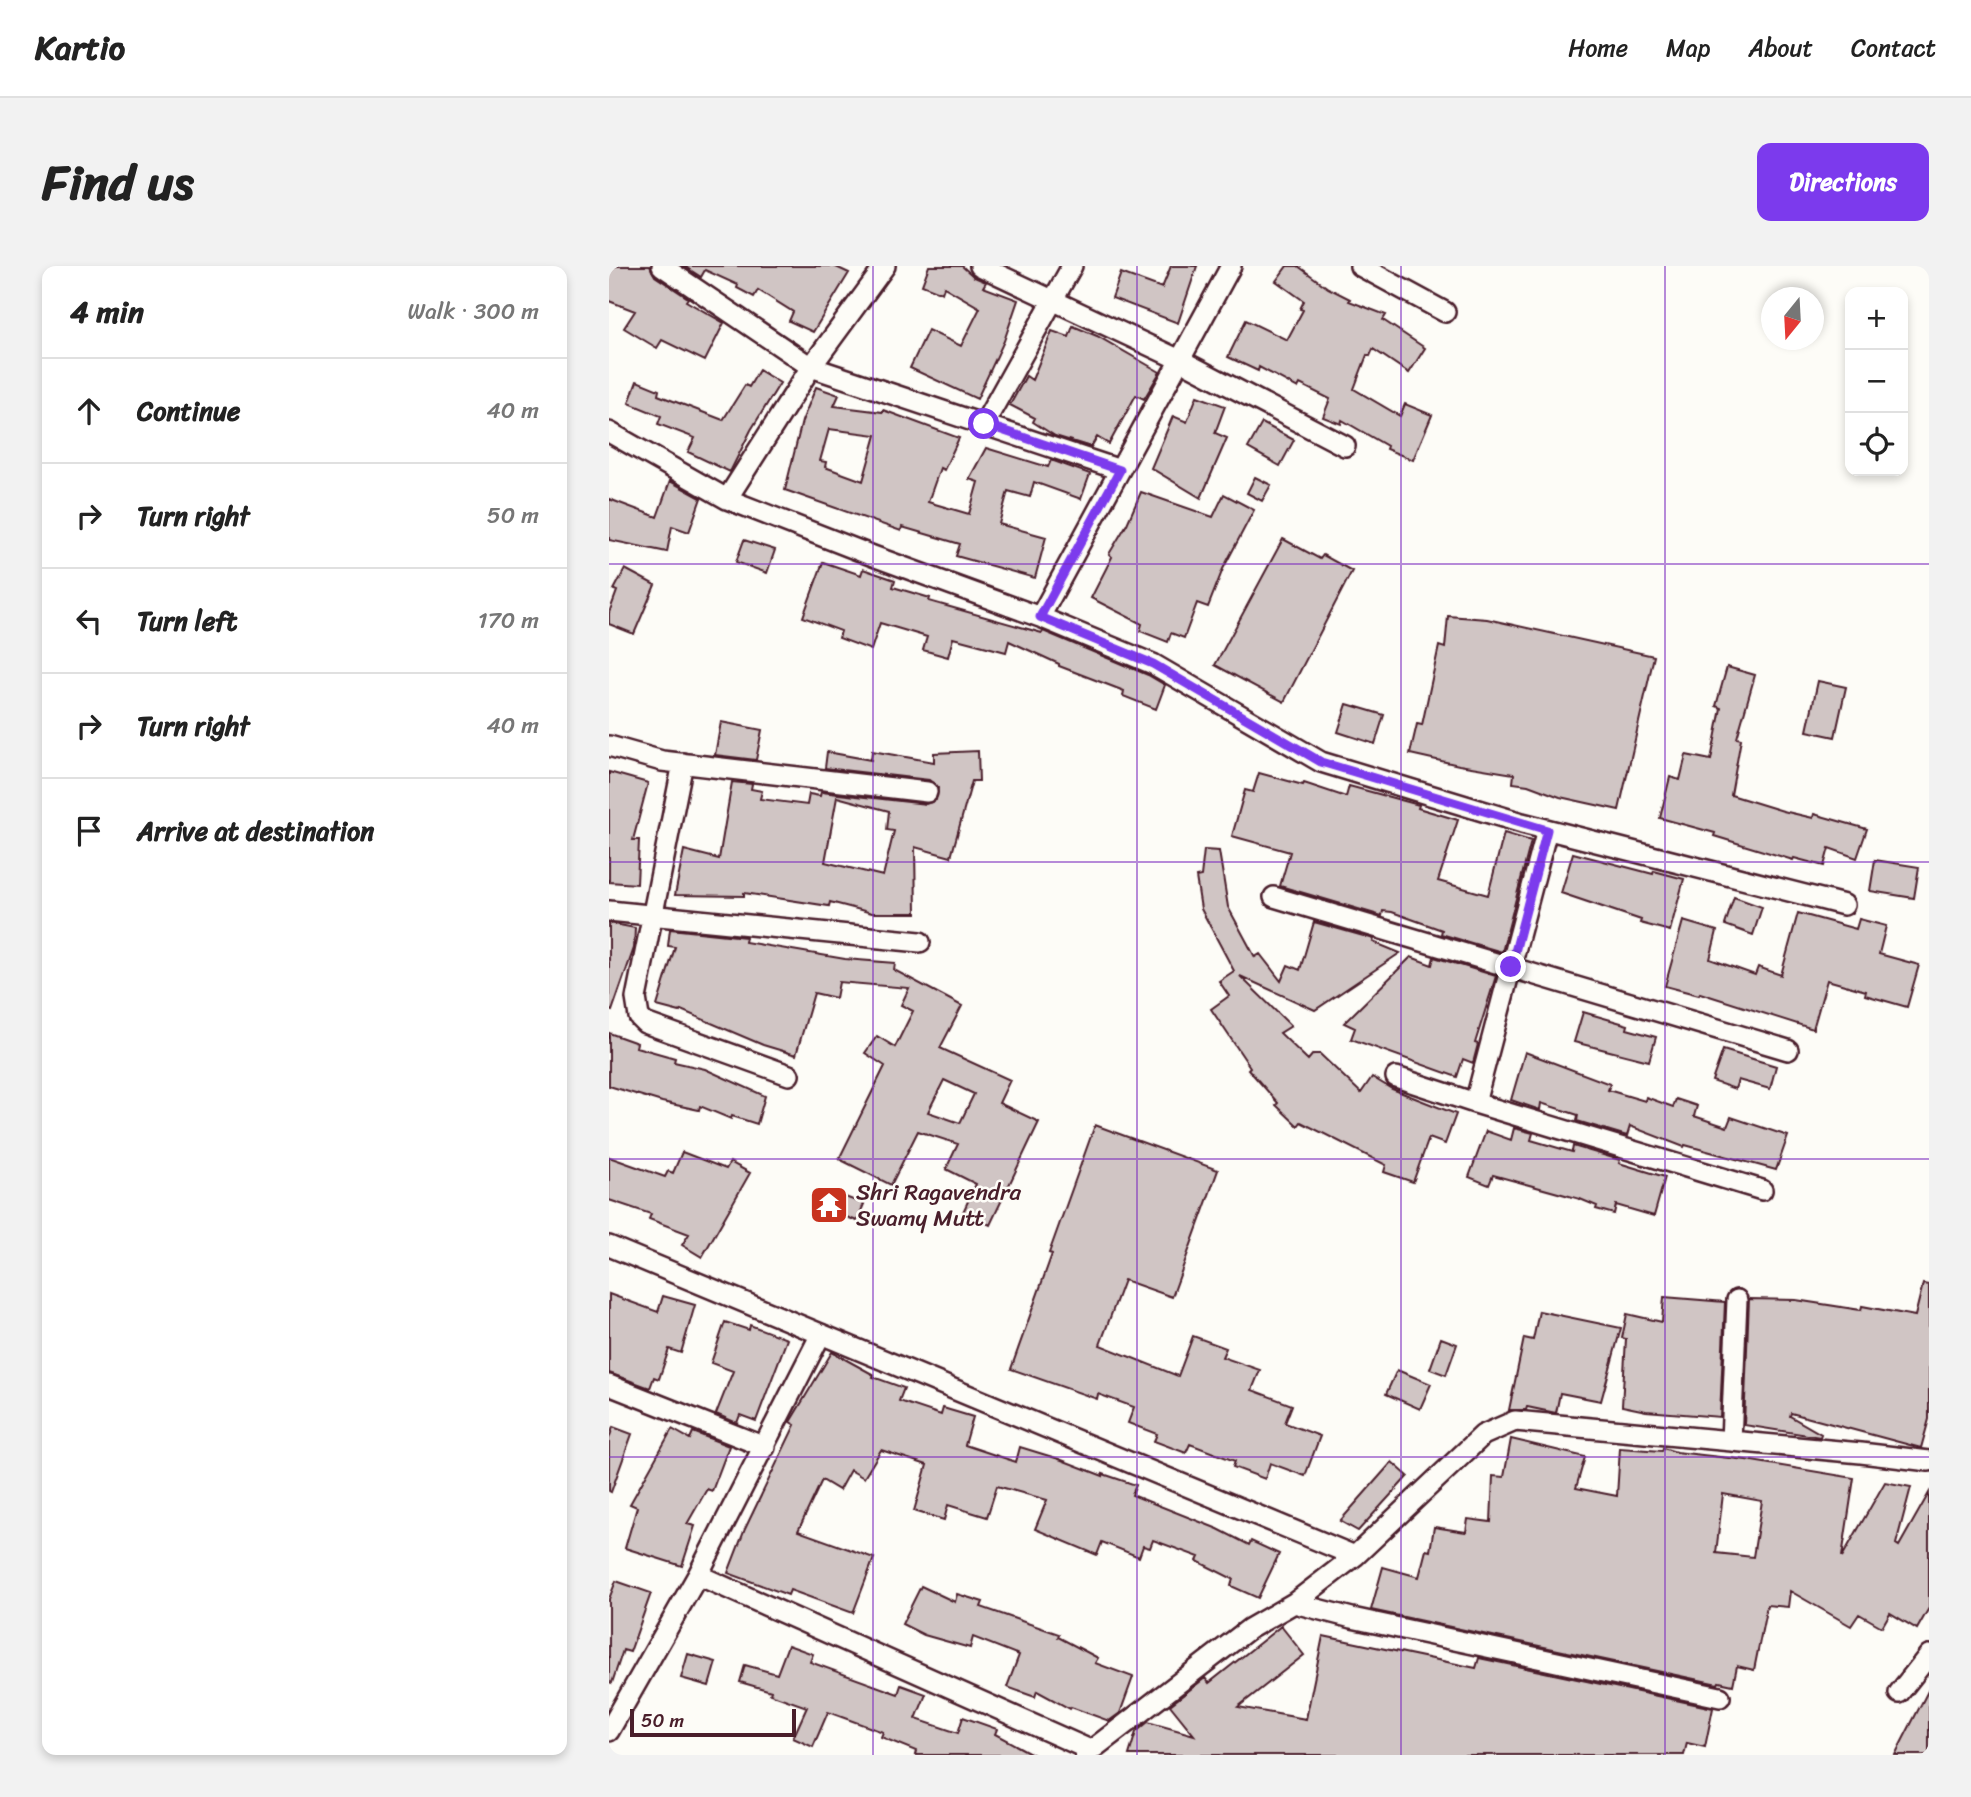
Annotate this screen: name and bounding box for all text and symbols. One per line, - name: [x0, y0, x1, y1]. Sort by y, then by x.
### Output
- text: Kartio: [35, 19, 125, 77]
- text: Home: [1568, 27, 1628, 69]
- text: Map: [1666, 27, 1710, 69]
- text: About: [1748, 27, 1813, 69]
- text: Contact: [1851, 27, 1936, 69]
- text: Find us: [42, 139, 194, 226]
- button: Directions: [1757, 143, 1929, 221]
- text: 4 min: [70, 285, 144, 339]
- north arrow: [1761, 287, 1824, 350]
- map controls: [1845, 287, 1908, 476]
- button: +: [1845, 287, 1908, 350]
- text: Walk · 300 m: [407, 291, 539, 332]
- button: −: [1845, 350, 1908, 413]
- text: Continue: [137, 388, 240, 434]
- text: 40 m: [486, 390, 539, 431]
- icon: ahead: [70, 392, 108, 430]
- route start: [968, 408, 999, 439]
- button: locate: [1845, 413, 1908, 476]
- text: Turn right: [137, 493, 250, 539]
- text: 50 m: [487, 495, 539, 536]
- icon: right: [70, 497, 108, 535]
- text: Turn left: [137, 598, 237, 644]
- text: 170 m: [478, 600, 539, 641]
- icon: left: [70, 602, 108, 640]
- text: Turn right: [137, 703, 250, 749]
- text: 40 m: [486, 705, 539, 746]
- icon: right: [70, 707, 108, 745]
- text: Arrive at destination: [137, 808, 374, 854]
- icon: arrive: [70, 812, 108, 850]
- route end: [1495, 951, 1526, 982]
- place label: Shri Ragavendra Swamy Mutt: [856, 1172, 1021, 1239]
- temple icon: Shri Ragavendra Swamy Mutt: [808, 1184, 850, 1226]
- text: 50 m: [641, 1704, 684, 1737]
- scale bar: [630, 1706, 796, 1738]

